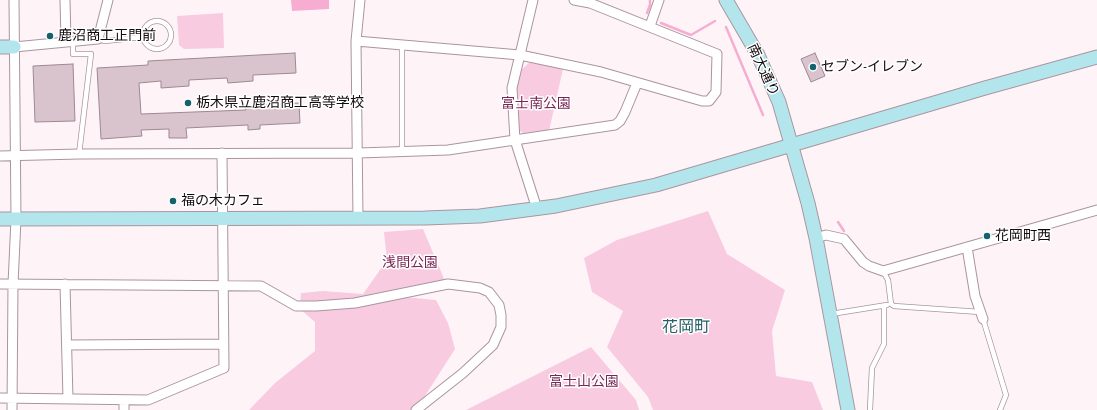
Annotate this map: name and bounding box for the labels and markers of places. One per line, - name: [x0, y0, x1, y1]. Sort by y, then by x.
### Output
- place label: 鹿沼商工正門前: [58, 28, 156, 44]
- marker: 鹿沼商工正門前: [45, 31, 55, 41]
- place label: セブン-イレブン: [821, 59, 923, 75]
- marker: セブン-イレブン: [808, 62, 818, 72]
- place label: 栃木県立鹿沼商工高等学校: [196, 95, 364, 111]
- marker: 栃木県立鹿沼商工高等学校: [183, 98, 193, 108]
- place label: 福の木カフェ: [181, 193, 265, 209]
- marker: 福の木カフェ: [168, 196, 178, 206]
- place label: 花岡町西: [995, 228, 1051, 244]
- marker: 花岡町西: [982, 231, 992, 241]

